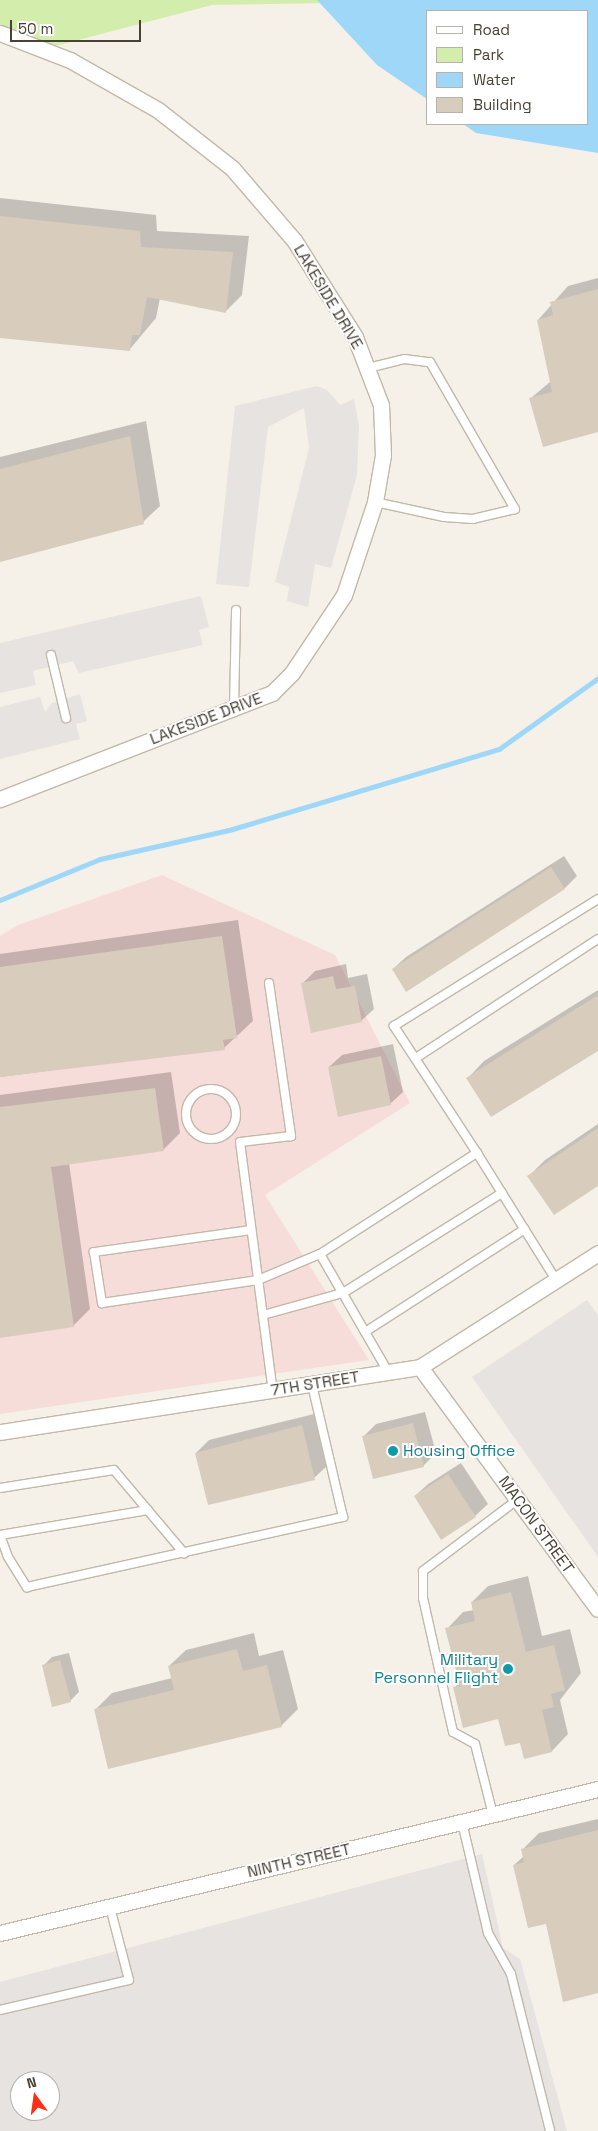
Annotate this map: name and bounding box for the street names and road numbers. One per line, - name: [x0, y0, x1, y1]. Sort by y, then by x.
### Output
- street label: LAKESIDE DRIVE: [289, 241, 367, 353]
- street label: LAKESIDE DRIVE: [147, 689, 265, 749]
- street label: 7TH STREET: [269, 1368, 361, 1400]
- street label: MACON STREET: [494, 1473, 578, 1577]
- street label: NINTH STREET: [245, 1840, 353, 1882]

